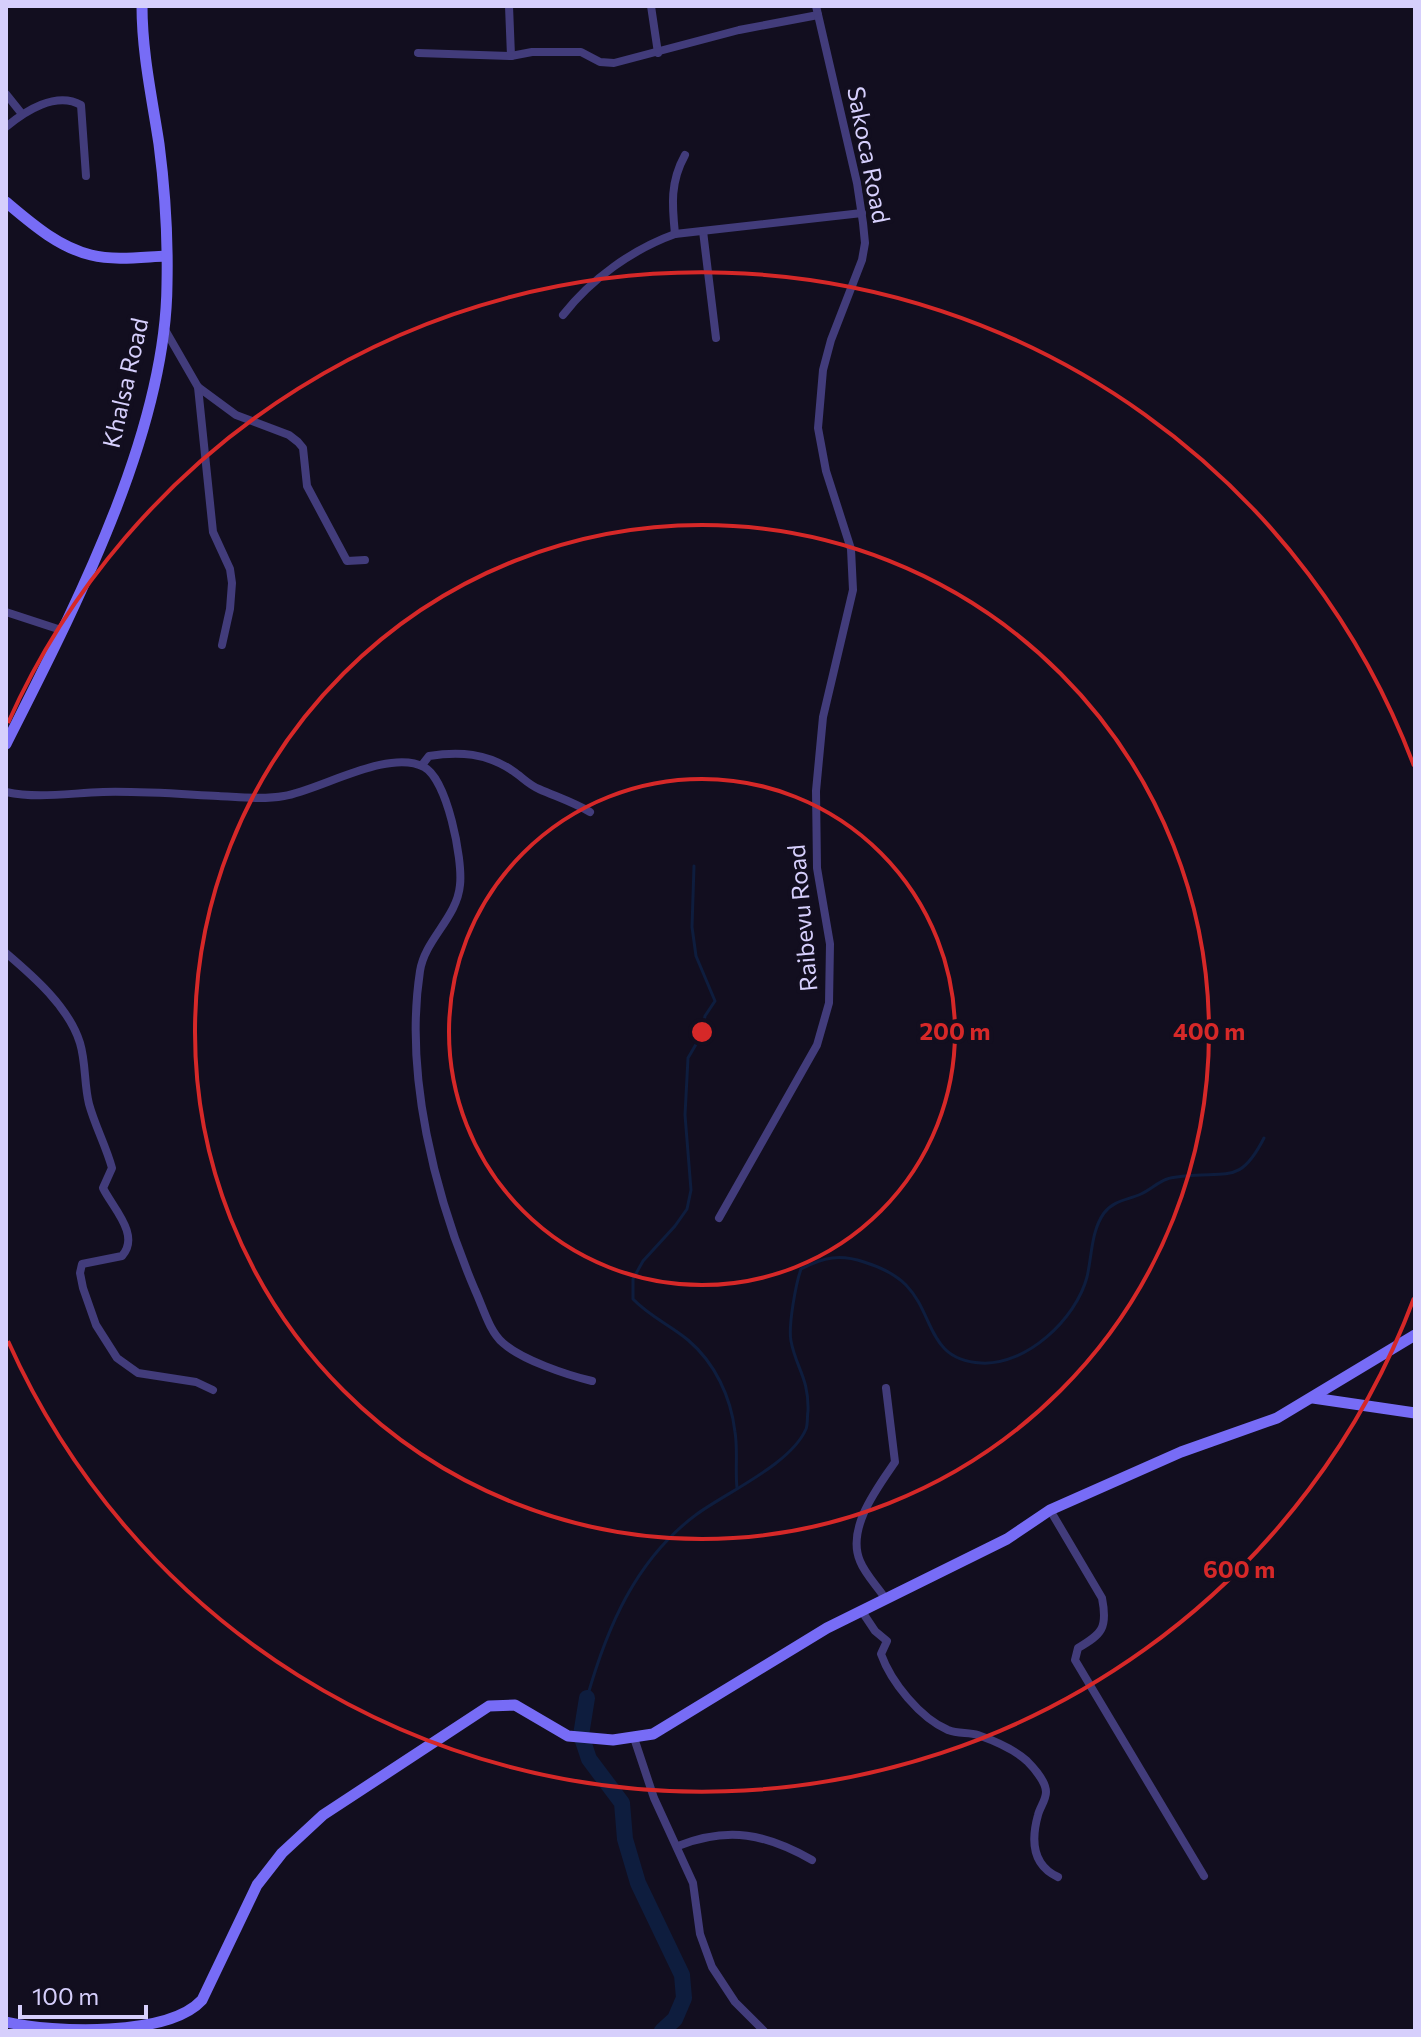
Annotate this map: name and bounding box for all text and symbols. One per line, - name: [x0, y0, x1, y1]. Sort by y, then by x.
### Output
- street label: Sakoca Road: [842, 84, 897, 225]
- street label: Khalsa Road: [95, 315, 154, 451]
- street label: Raibevu Road: [781, 843, 822, 993]
- text: 200 m: [920, 1016, 990, 1045]
- text: 400 m: [1173, 1016, 1245, 1045]
- centre of rings: [688, 1018, 716, 1046]
- text: 600 m: [1203, 1554, 1275, 1583]
- scale bar: [20, 1969, 146, 2019]
- text: 100 m: [32, 1981, 99, 2010]

